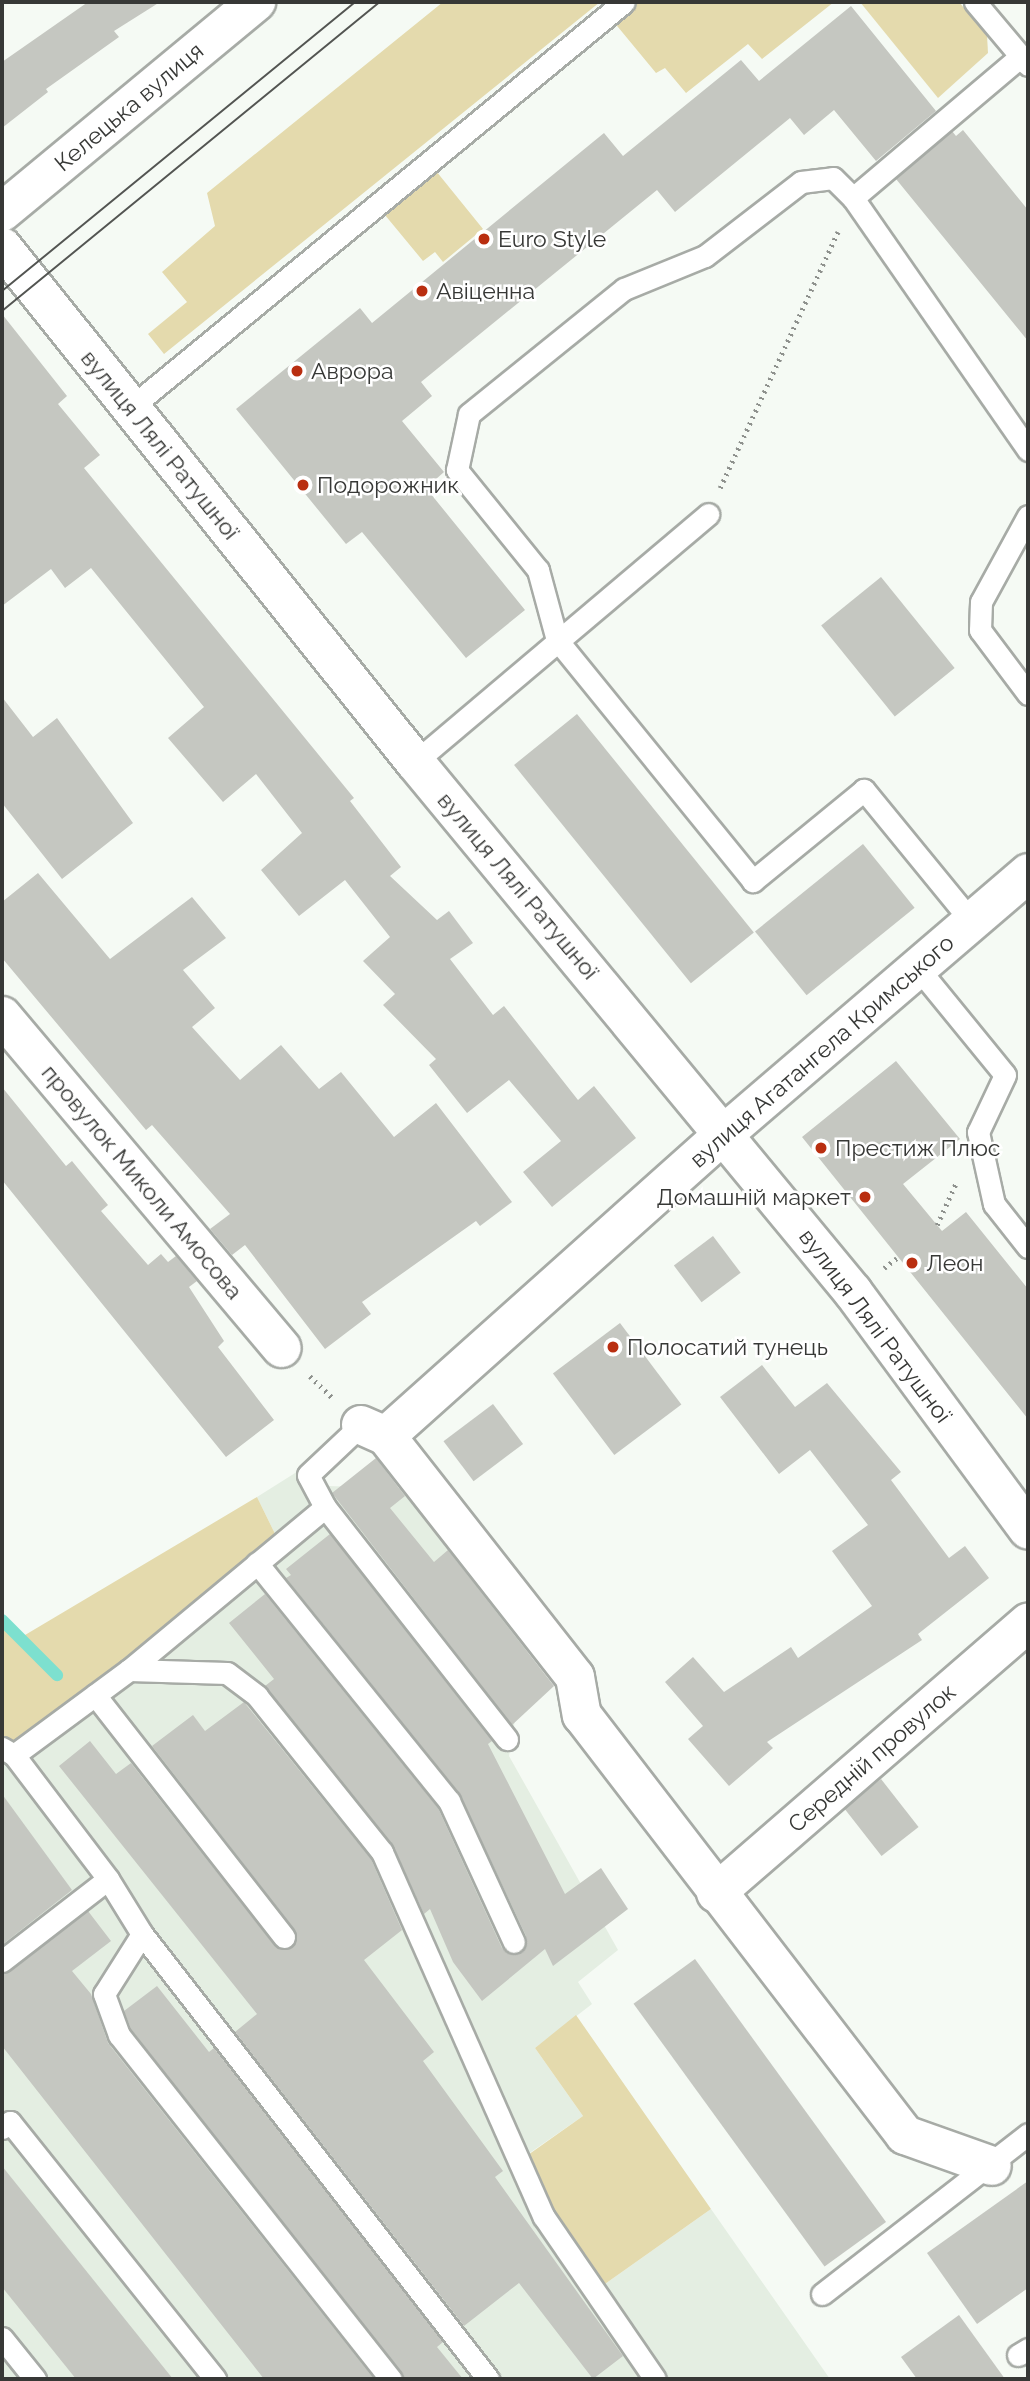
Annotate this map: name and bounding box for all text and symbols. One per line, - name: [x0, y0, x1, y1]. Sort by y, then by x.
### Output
- street label: Келецька вулиця: [49, 37, 209, 177]
- place label: Euro Style: [498, 225, 606, 253]
- marker: Euro Style: [476, 231, 492, 247]
- place label: Авіценна: [436, 277, 535, 305]
- marker: Авіценна: [414, 283, 430, 299]
- street label: вулиця Лялі Ратушної: [75, 345, 245, 545]
- place label: Аврора: [311, 357, 393, 385]
- marker: Аврора: [289, 363, 305, 379]
- place label: Подорожник: [317, 471, 459, 499]
- marker: Подорожник: [295, 477, 311, 493]
- street label: вулиця Лялі Ратушної: [432, 787, 604, 985]
- street label: вулиця Агатангела Кримського: [684, 929, 960, 1173]
- street label: провулок Миколи Амосова: [36, 1059, 248, 1305]
- place label: Престиж Плюс: [835, 1134, 1000, 1162]
- marker: Престиж Плюс: [813, 1140, 829, 1156]
- place label: Домашній маркет: [656, 1183, 851, 1211]
- marker: Домашній маркет: [857, 1189, 873, 1205]
- street label: вулиця Лялі Ратушної: [793, 1224, 957, 1428]
- place label: Леон: [926, 1249, 983, 1277]
- marker: Леон: [904, 1255, 920, 1271]
- place label: Полосатий тунець: [627, 1333, 828, 1361]
- marker: Полосатий тунець: [605, 1339, 621, 1355]
- street label: Середній провулок: [783, 1678, 961, 1838]

